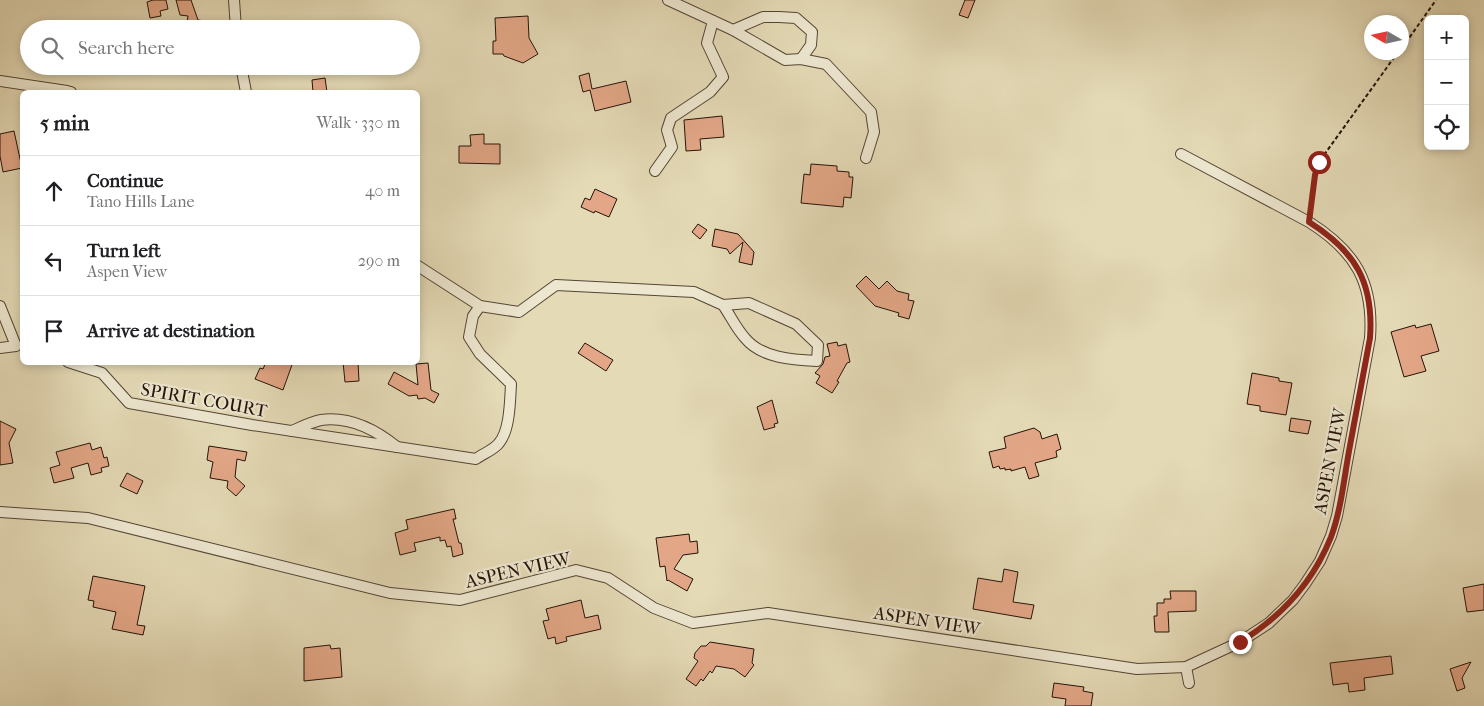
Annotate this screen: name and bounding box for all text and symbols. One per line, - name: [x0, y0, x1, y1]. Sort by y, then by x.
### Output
- north arrow: [1364, 15, 1409, 60]
- map controls: [1424, 15, 1469, 150]
- button: +: [1424, 15, 1469, 60]
- search box: [20, 20, 420, 75]
- icon: search: [38, 34, 66, 62]
- text: Search here: [78, 37, 174, 59]
- button: −: [1424, 60, 1469, 105]
- button: locate: [1424, 105, 1469, 150]
- text: 5 min: [40, 111, 89, 135]
- text: Walk · 330 m: [317, 113, 400, 132]
- route start: [1308, 151, 1331, 174]
- text: Continue: [87, 170, 163, 192]
- icon: ahead: [40, 177, 68, 205]
- text: 40 m: [365, 181, 400, 200]
- text: Tano Hills Lane: [87, 192, 194, 211]
- text: Turn left: [87, 240, 161, 262]
- icon: left: [40, 247, 68, 275]
- text: 290 m: [358, 251, 400, 270]
- text: Aspen View: [87, 262, 167, 281]
- icon: arrive: [40, 317, 68, 345]
- text: Arrive at destination: [87, 320, 255, 342]
- street label: SPIRIT COURT: [139, 379, 270, 422]
- street label: ASPEN VIEW: [1310, 405, 1351, 517]
- street label: ASPEN VIEW: [462, 548, 574, 593]
- street label: ASPEN VIEW: [871, 603, 983, 640]
- route end: [1229, 631, 1252, 654]

